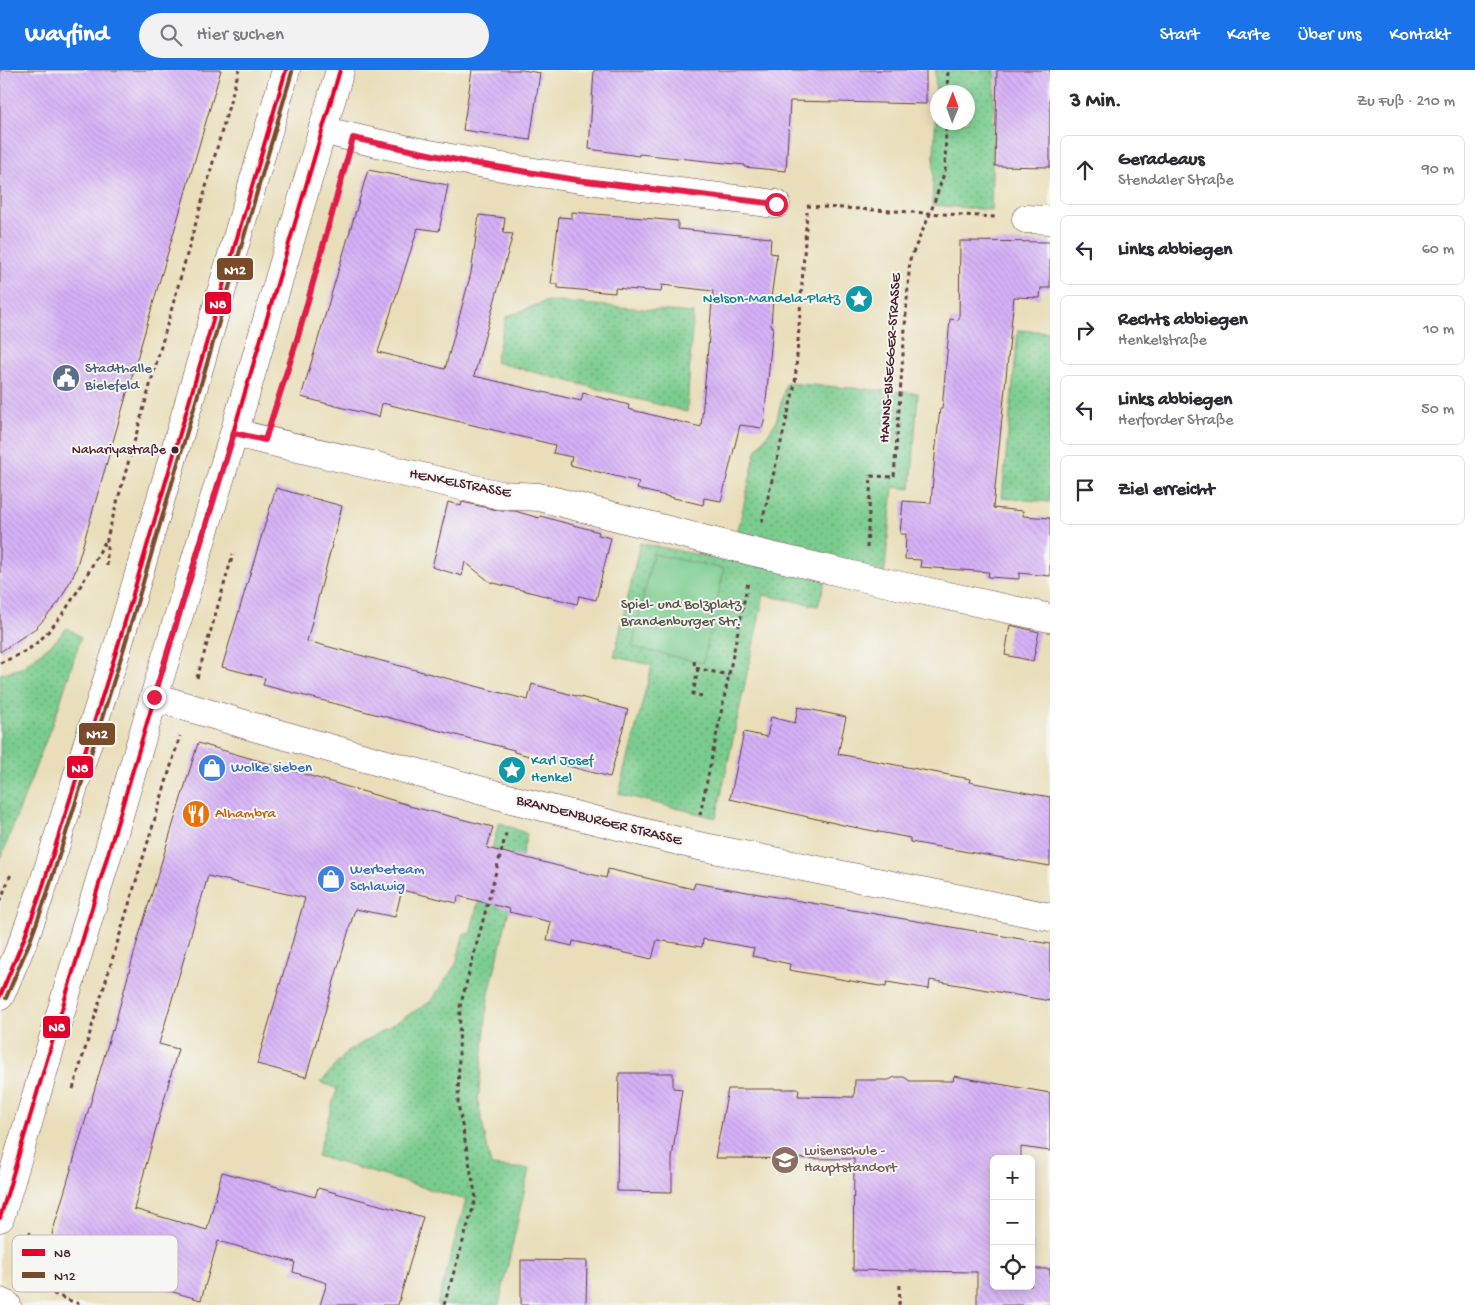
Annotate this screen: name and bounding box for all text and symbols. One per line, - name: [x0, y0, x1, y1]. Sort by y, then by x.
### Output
- search box: [139, 13, 489, 58]
- text: Wayfind: [25, 21, 109, 50]
- icon: search: [157, 21, 185, 49]
- text: Hier suchen: [197, 24, 284, 47]
- text: Start: [1160, 25, 1199, 46]
- text: Karte: [1227, 25, 1270, 46]
- text: Über uns: [1298, 25, 1361, 46]
- text: Kontakt: [1389, 25, 1450, 46]
- north arrow: [930, 85, 975, 130]
- text: 3 Min.: [1070, 90, 1122, 115]
- text: Zu Fuß · 210 m: [1357, 93, 1455, 112]
- text: Geradeaus: [1118, 149, 1204, 172]
- icon: ahead: [1071, 156, 1099, 184]
- text: 90 m: [1422, 161, 1454, 180]
- text: Stendaler Straße: [1118, 172, 1234, 191]
- route start: [765, 193, 788, 216]
- icon: left: [1071, 236, 1099, 264]
- text: Links abbiegen: [1118, 239, 1232, 262]
- text: 60 m: [1422, 241, 1454, 260]
- line badge: N12: [216, 257, 254, 281]
- text: N12: [224, 263, 246, 280]
- street label: HANNS-BISEGGER-STRASSE: [876, 272, 906, 443]
- place icon: Nelson-Mandela-Platz: [844, 284, 874, 314]
- place label: Nelson-Mandela-Platz: [703, 290, 840, 308]
- line badge: N8: [204, 291, 232, 315]
- text: N8: [210, 297, 227, 314]
- text: Rechts abbiegen: [1118, 309, 1248, 332]
- icon: right: [1071, 316, 1099, 344]
- text: 10 m: [1423, 321, 1454, 340]
- text: Henkelstraße: [1118, 332, 1207, 351]
- place label: Stadthalle Bielefeld: [84, 360, 152, 395]
- public building icon: Stadthalle Bielefeld: [51, 363, 81, 393]
- text: Links abbiegen: [1118, 389, 1232, 412]
- icon: left: [1071, 396, 1099, 424]
- text: 50 m: [1421, 401, 1454, 420]
- text: Herforder Straße: [1118, 412, 1234, 431]
- place label: Nahariyastraße: [72, 442, 167, 459]
- marker: Nahariyastraße: [170, 445, 180, 455]
- street label: HENKELSTRASSE: [407, 465, 513, 503]
- icon: arrive: [1071, 476, 1099, 504]
- text: Ziel erreicht: [1118, 479, 1215, 502]
- park label: Spiel- und Bolzplatz Brandenburger Str.: [620, 596, 742, 631]
- route end: [143, 686, 166, 709]
- line badge: N12: [78, 722, 116, 746]
- text: N12: [86, 727, 108, 744]
- place label: Karl Josef Henkel: [531, 752, 595, 787]
- shop icon: Wolke sieben: [197, 753, 227, 783]
- line badge: N8: [66, 755, 94, 779]
- place icon: Karl Josef Henkel: [497, 755, 527, 785]
- place label: Wolke sieben: [231, 759, 312, 777]
- text: N8: [72, 761, 89, 778]
- street label: BRANDENBURGER STRASSE: [513, 791, 684, 850]
- restaurant icon: Alhambra: [181, 799, 211, 829]
- place label: Alhambra: [215, 805, 276, 823]
- place label: Werbeteam Schlawig: [350, 861, 425, 896]
- shop icon: Werbeteam Schlawig: [316, 864, 346, 894]
- line badge: N8: [42, 1015, 71, 1039]
- text: N8: [49, 1020, 66, 1037]
- place label: Luisenschule - Hauptstandort: [804, 1142, 898, 1177]
- school or university icon: Luisenschule - Hauptstandort: [770, 1145, 800, 1175]
- map controls: [990, 1155, 1035, 1290]
- button: +: [990, 1155, 1035, 1200]
- button: −: [990, 1200, 1035, 1245]
- legend: [12, 1235, 178, 1292]
- button: locate: [990, 1245, 1035, 1290]
- text: N8: [54, 1246, 71, 1263]
- text: N12: [54, 1269, 76, 1286]

